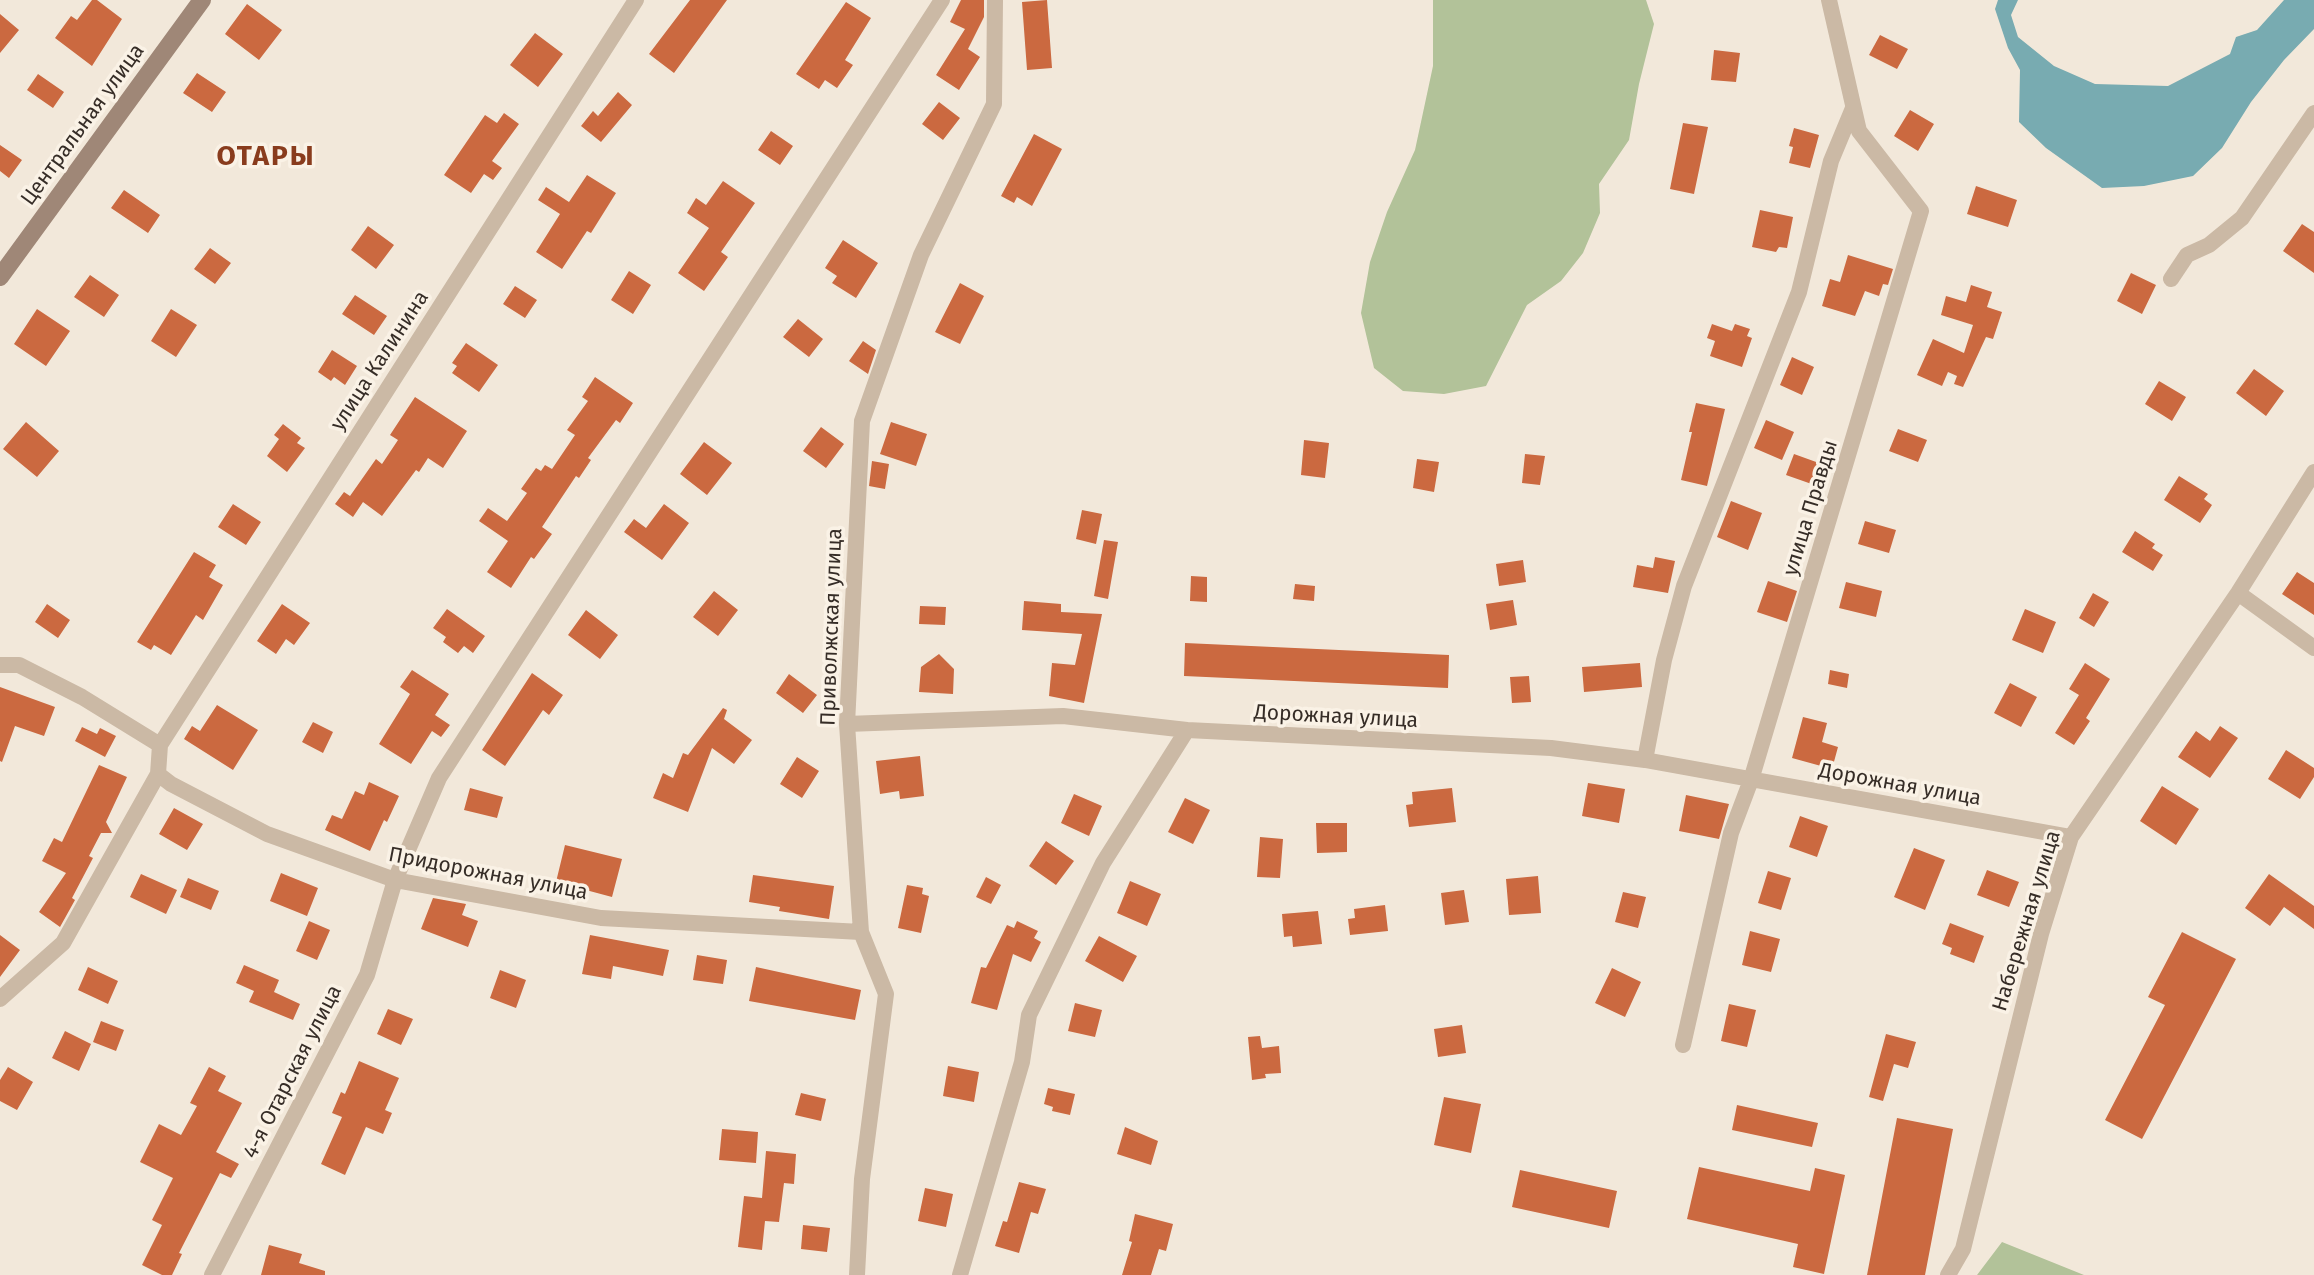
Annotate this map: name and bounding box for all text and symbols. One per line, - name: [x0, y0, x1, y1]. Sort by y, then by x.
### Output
- street label: Центральная улица: [16, 39, 150, 211]
- district label: ОТАРЫ: [217, 140, 315, 174]
- street label: улица Калинина: [325, 286, 435, 436]
- street label: улица Правды: [1778, 437, 1844, 579]
- street label: Приволжская улица: [816, 528, 848, 726]
- street label: Дорожная улица: [1253, 700, 1419, 734]
- street label: Дорожная улица: [1817, 758, 1983, 812]
- street label: Набережная улица: [1988, 828, 2066, 1014]
- street label: Придорожная улица: [386, 842, 590, 906]
- street label: 4-я Отарская улица: [238, 981, 348, 1163]

